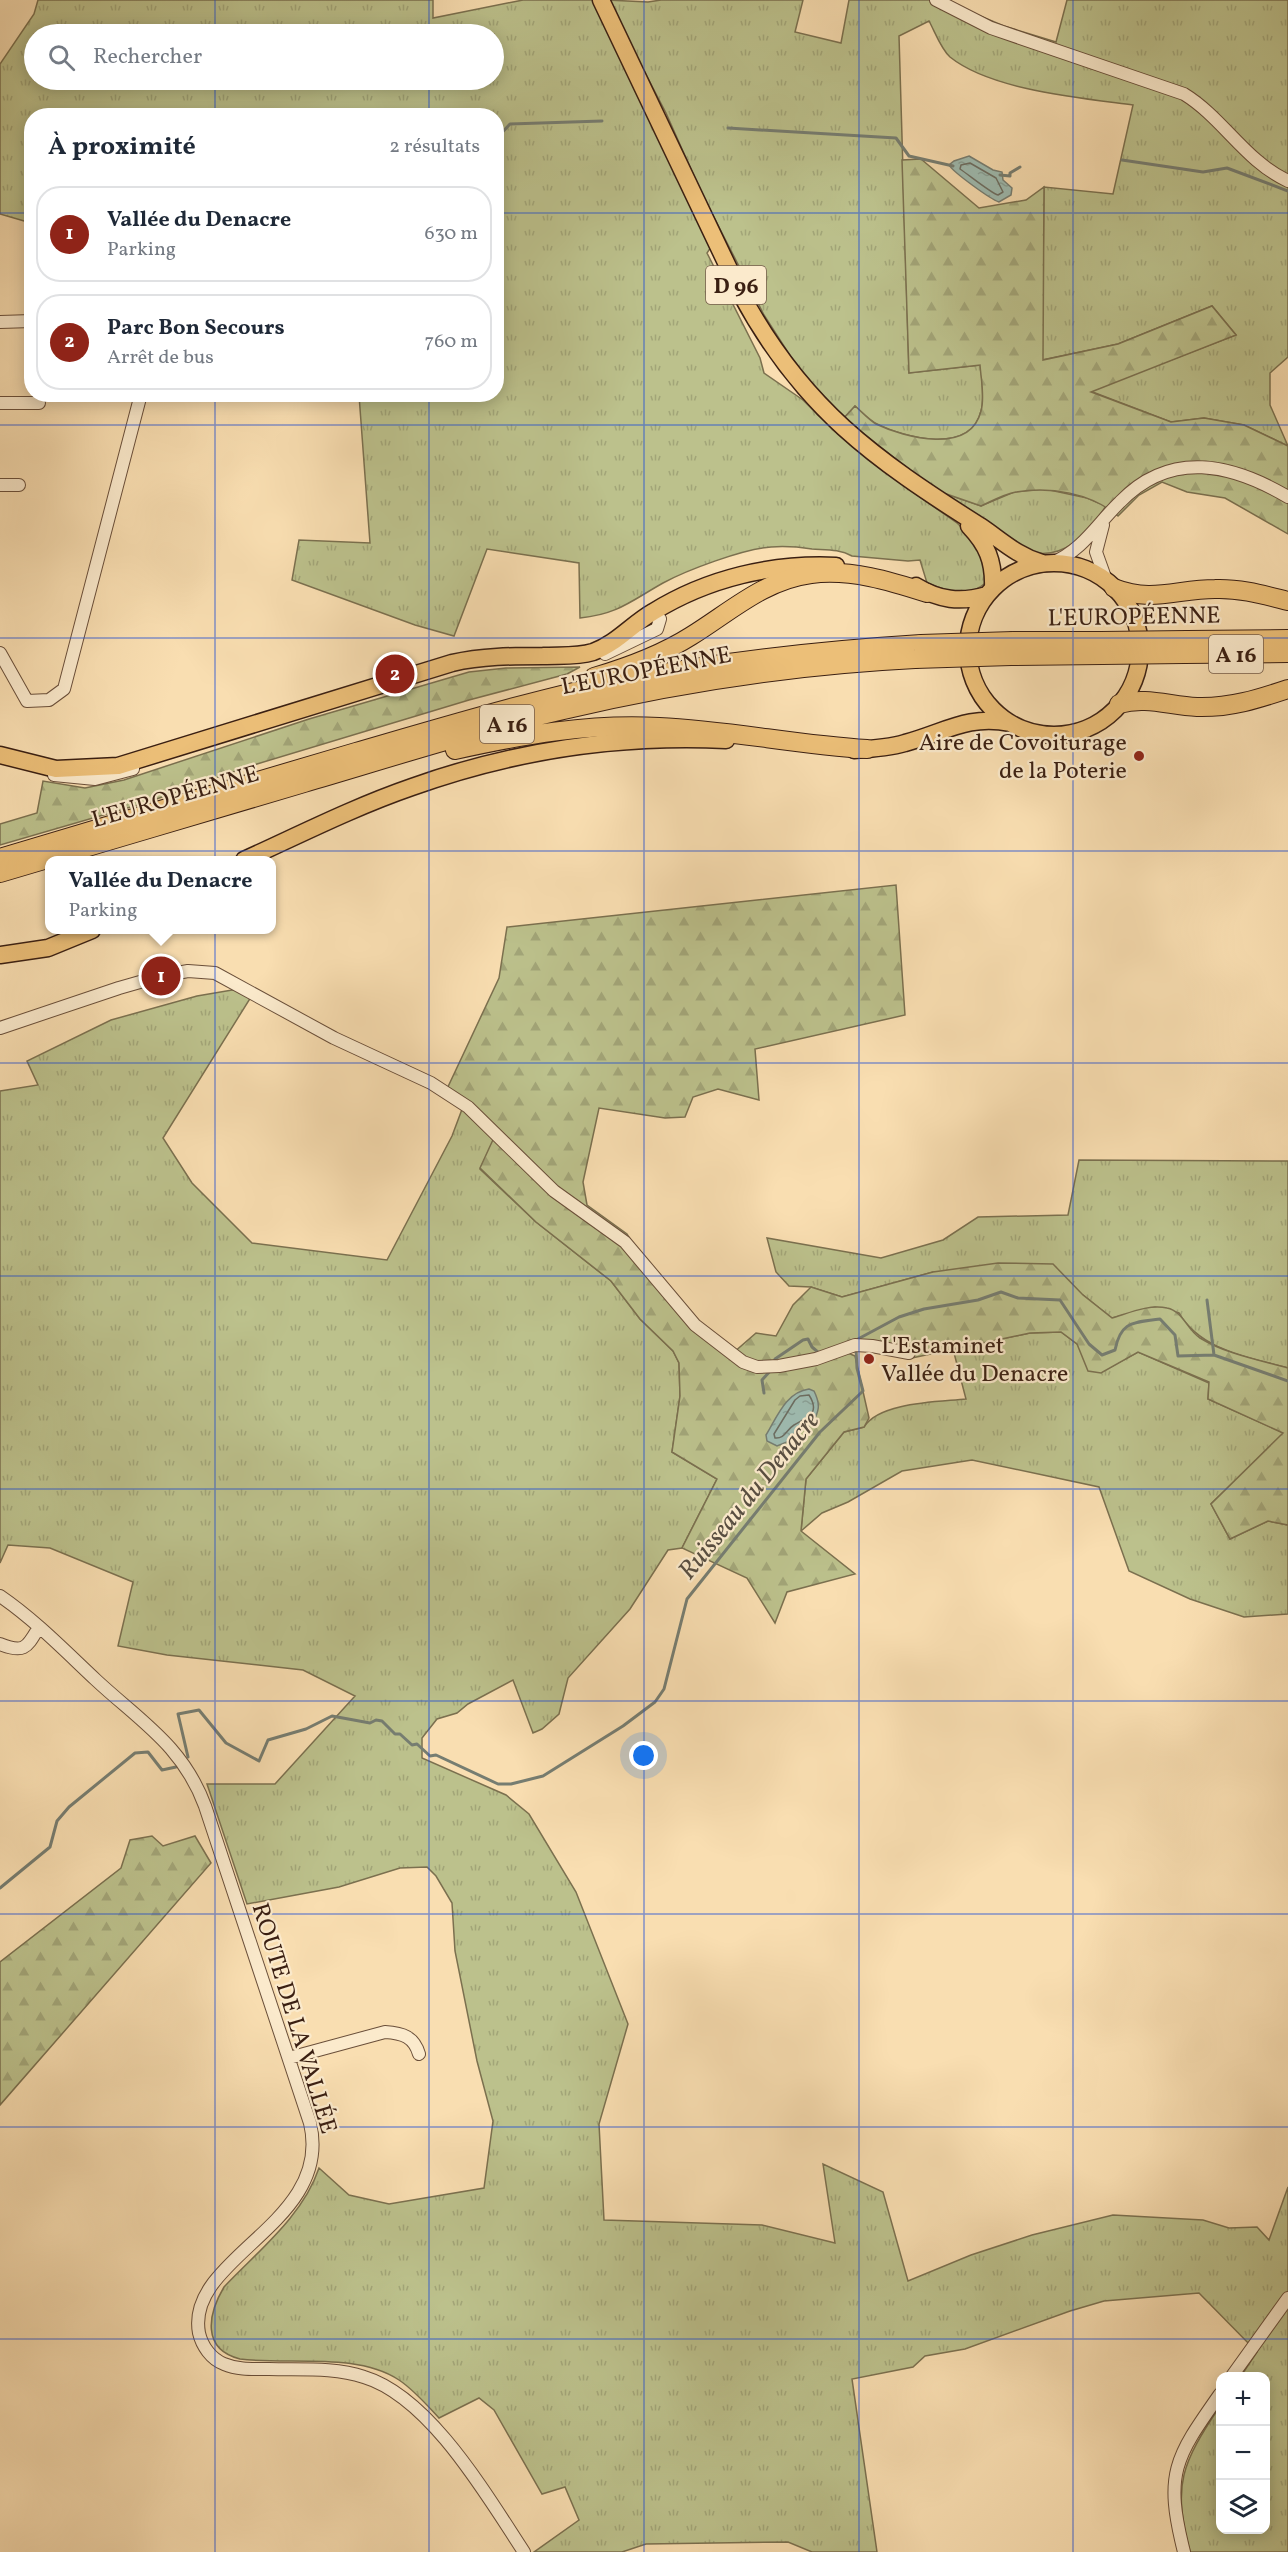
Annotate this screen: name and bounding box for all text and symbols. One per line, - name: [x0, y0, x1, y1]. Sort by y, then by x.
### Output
- search box: [24, 24, 504, 90]
- icon: search: [45, 41, 78, 74]
- text: Rechercher: [93, 42, 202, 73]
- text: À proximité: [48, 129, 196, 165]
- text: 2 résultats: [389, 133, 480, 161]
- text: Vallée du Denacre: [107, 205, 291, 236]
- text: 1: [65, 220, 74, 248]
- text: 630 m: [425, 220, 478, 248]
- text: Parking: [107, 236, 176, 264]
- road number: D 96: [706, 266, 766, 304]
- text: Parc Bon Secours: [107, 313, 285, 344]
- text: 2: [64, 328, 75, 356]
- text: 760 m: [424, 328, 478, 356]
- text: Arrêt de bus: [107, 344, 214, 372]
- street label: L'EUROPÉENNE: [1047, 599, 1221, 637]
- road number: A 16: [1209, 635, 1263, 673]
- street label: L'EUROPÉENNE: [558, 639, 735, 705]
- pin: 2: [376, 652, 414, 696]
- road number: A 16: [480, 705, 534, 743]
- place label: Aire de Covoiturage de la Poterie: [919, 727, 1127, 789]
- marker: Aire de Covoiturage de la Poterie: [1132, 749, 1146, 763]
- street label: L'EUROPÉENNE: [88, 758, 263, 838]
- popup: [45, 856, 276, 934]
- text: Vallée du Denacre: [68, 866, 253, 897]
- text: Parking: [68, 897, 137, 925]
- pin: 1: [142, 954, 180, 998]
- place label: L'Estaminet Vallée du Denacre: [881, 1330, 1068, 1392]
- marker: L'Estaminet Vallée du Denacre: [862, 1352, 876, 1366]
- water label: Ruisseau du Denacre: [670, 1404, 829, 1588]
- your location: [629, 1741, 658, 1770]
- street label: ROUTE DE LA VALLÉE: [242, 1899, 344, 2138]
- map controls: [1216, 2372, 1270, 2534]
- button: +: [1216, 2372, 1270, 2426]
- button: −: [1216, 2426, 1270, 2480]
- button: layers: [1216, 2480, 1270, 2534]

